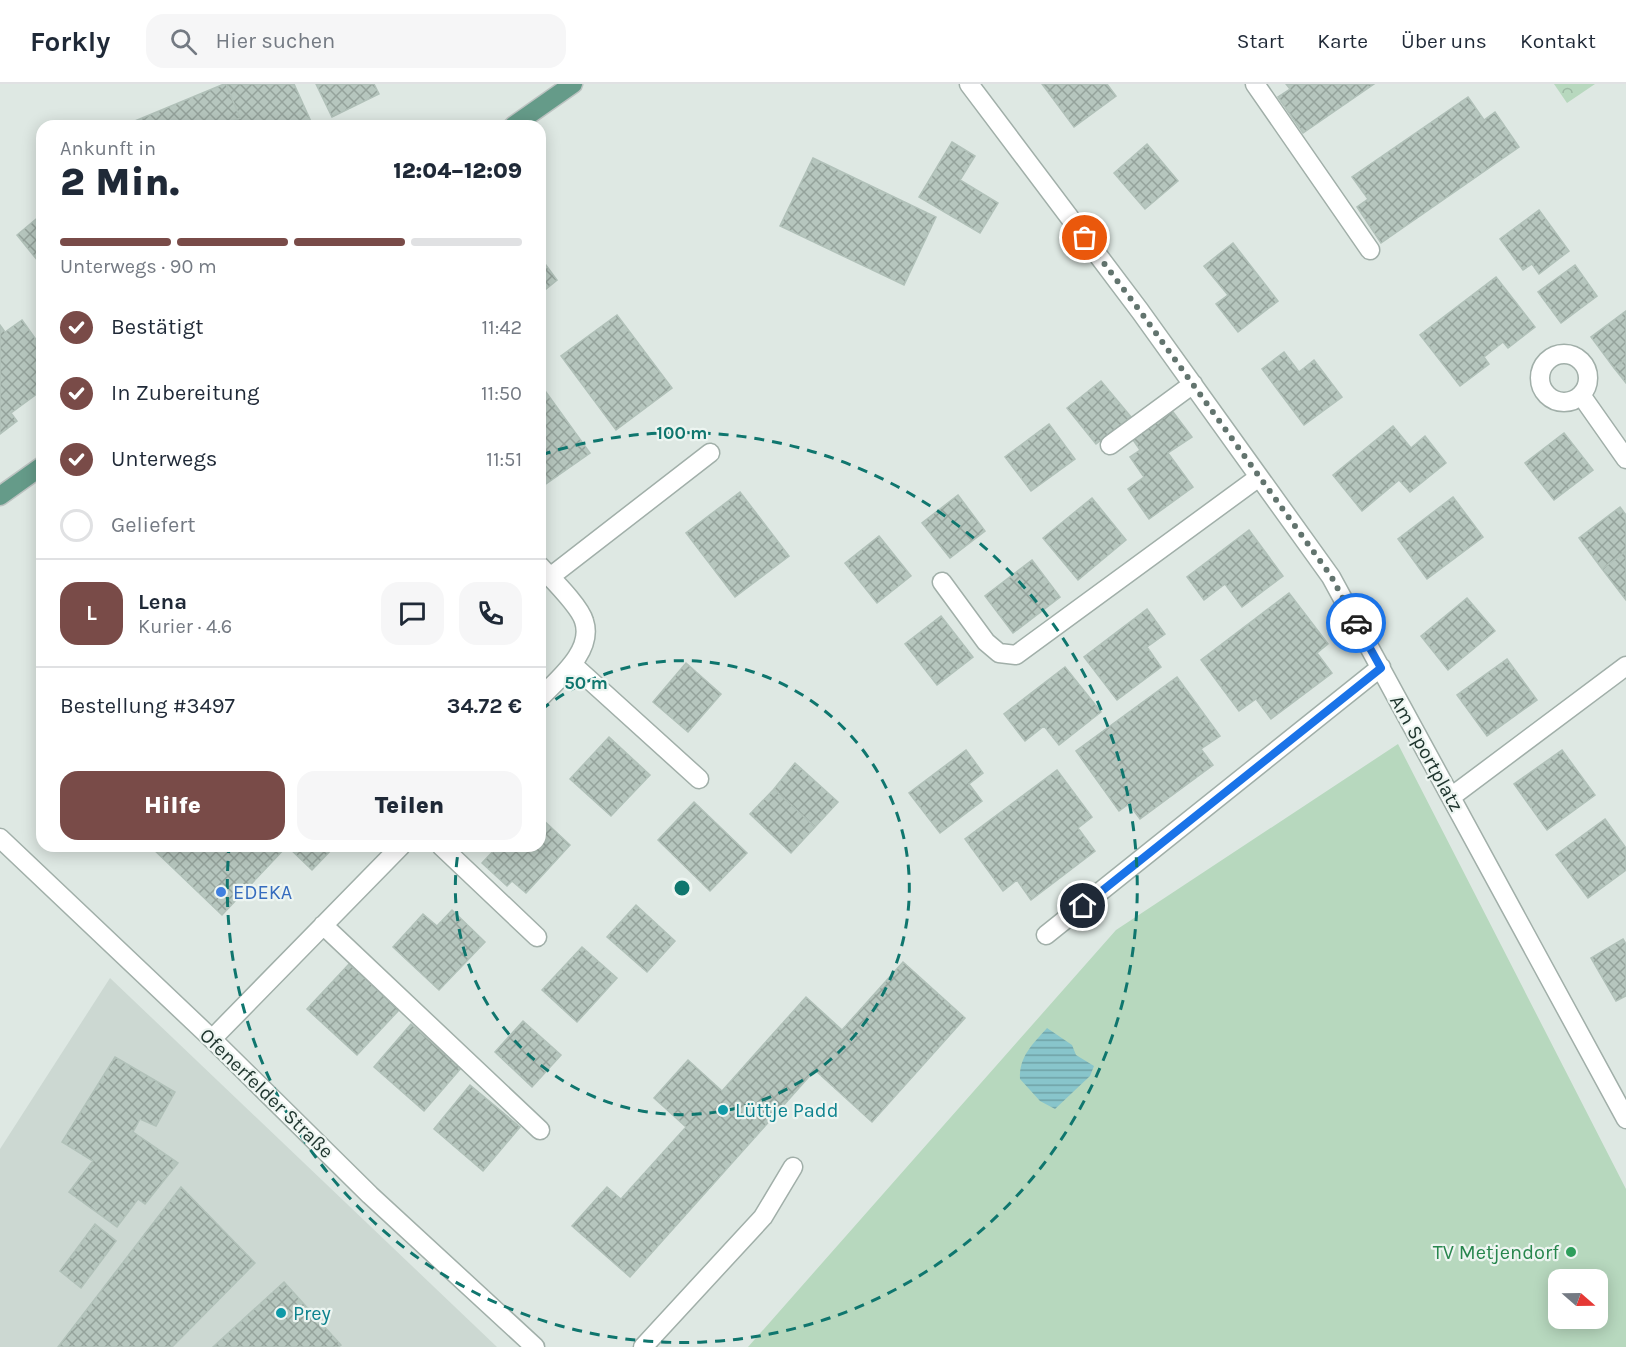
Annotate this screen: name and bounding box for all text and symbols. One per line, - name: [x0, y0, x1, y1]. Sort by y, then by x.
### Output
- search box: [146, 14, 566, 68]
- text: Forkly: [30, 25, 110, 58]
- icon: search: [167, 25, 200, 58]
- text: Hier suchen: [215, 28, 335, 54]
- text: Start: [1237, 29, 1284, 53]
- text: Karte: [1317, 29, 1368, 53]
- text: Über uns: [1401, 29, 1487, 53]
- text: Kontakt: [1520, 29, 1596, 53]
- text: Ankunft in: [60, 137, 156, 160]
- text: 12:04–12:09: [393, 158, 522, 184]
- text: 2 Min.: [60, 159, 179, 205]
- pin: [1059, 212, 1110, 263]
- icon: bag: [1068, 221, 1101, 254]
- text: Unterwegs · 90 m: [60, 255, 217, 278]
- icon: check: [60, 311, 93, 344]
- text: Bestätigt: [111, 314, 203, 340]
- text: 11:42: [481, 316, 522, 339]
- icon: check: [60, 377, 93, 410]
- text: In Zubereitung: [111, 380, 259, 406]
- text: 11:50: [481, 382, 522, 405]
- text: 100 m: [657, 422, 707, 444]
- icon: check: [60, 443, 93, 476]
- text: Unterwegs: [111, 446, 217, 472]
- text: 11:51: [486, 448, 522, 471]
- text: Geliefert: [111, 512, 196, 538]
- button: chat: [381, 582, 444, 645]
- button: phone: [459, 582, 522, 645]
- text: Lena: [138, 589, 187, 615]
- courier: [1326, 593, 1386, 653]
- text: L: [86, 600, 97, 626]
- icon: car: [1340, 607, 1373, 640]
- text: Kurier · 4.6: [138, 615, 232, 638]
- text: 50 m: [564, 672, 608, 694]
- street label: Am Sportplatz: [1385, 691, 1468, 816]
- text: Bestellung #3497: [60, 693, 235, 719]
- text: 34.72 €: [447, 693, 522, 719]
- button: Hilfe: [60, 771, 285, 840]
- button: Teilen: [297, 771, 522, 840]
- centre of rings: [672, 878, 692, 898]
- pin: [1057, 880, 1108, 931]
- place label: EDEKA: [233, 881, 292, 904]
- marker: EDEKA: [214, 885, 228, 899]
- icon: home: [1066, 889, 1099, 922]
- street label: Ofenerfelder Straße: [195, 1024, 338, 1163]
- place label: Lüttje Padd: [735, 1099, 839, 1122]
- marker: Lüttje Padd: [716, 1103, 730, 1117]
- place label: TV Metjendorf: [1433, 1241, 1559, 1264]
- marker: TV Metjendorf: [1564, 1245, 1578, 1259]
- north arrow: [1548, 1269, 1608, 1329]
- map controls: [1548, 1269, 1608, 1329]
- place label: Prey: [293, 1302, 331, 1325]
- marker: Prey: [274, 1306, 288, 1320]

